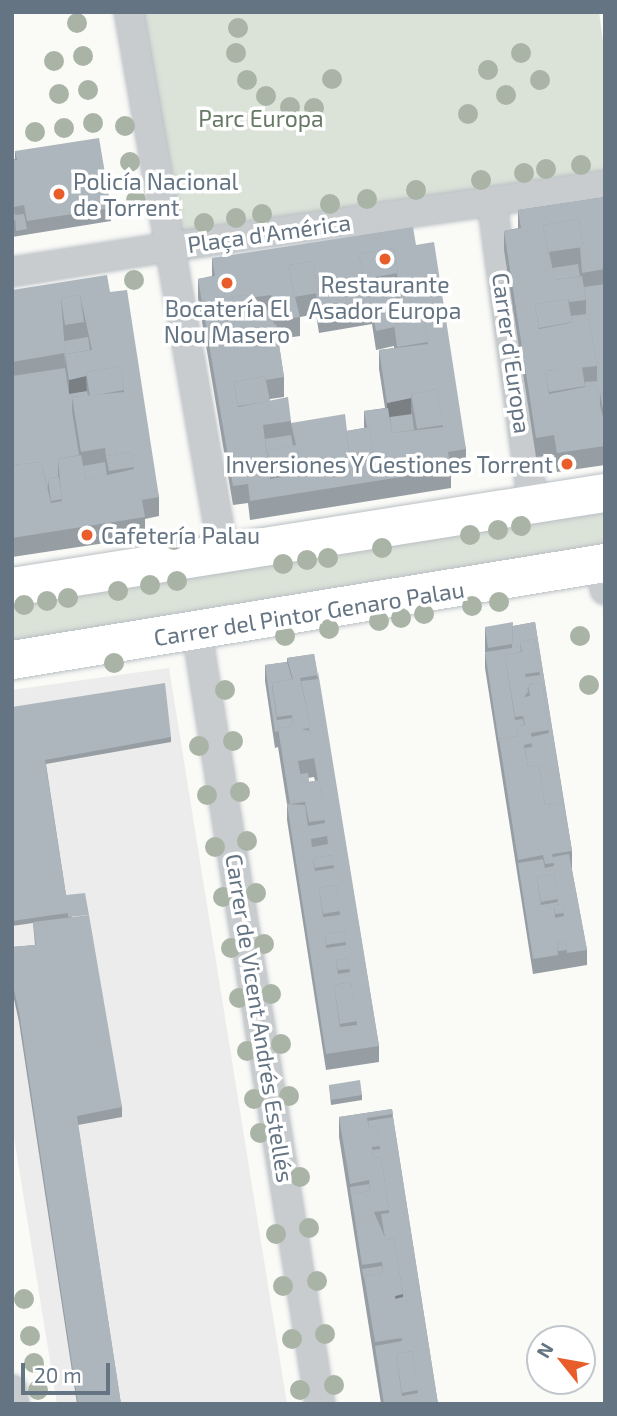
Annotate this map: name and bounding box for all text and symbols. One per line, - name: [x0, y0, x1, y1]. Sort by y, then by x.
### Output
- park label: Parc Europa: [198, 104, 324, 132]
- place label: Policía Nacional de Torrent: [73, 167, 238, 221]
- marker: Policía Nacional de Torrent: [51, 186, 67, 202]
- street label: Plaça d'América: [185, 208, 353, 258]
- marker: Restaurante Asador Europa: [377, 251, 393, 267]
- place label: Restaurante Asador Europa: [308, 270, 462, 324]
- street label: Carrer d'Europa: [487, 271, 537, 435]
- marker: Bocatería El Nou Masero: [219, 275, 235, 291]
- place label: Bocatería El Nou Masero: [164, 294, 290, 348]
- place label: Inversiones Y Gestiones Torrent: [224, 450, 553, 478]
- marker: Inversiones Y Gestiones Torrent: [559, 456, 575, 472]
- place label: Cafetería Palau: [101, 521, 260, 549]
- marker: Cafetería Palau: [79, 527, 95, 543]
- street label: Carrer del Pintor Genaro Palau: [151, 575, 467, 651]
- street label: Carrer de Vicent Andrés Estellés: [220, 851, 300, 1185]
- north arrow: [526, 1325, 596, 1395]
- text: N: [531, 1338, 558, 1362]
- scale bar: [24, 1350, 114, 1394]
- text: 20 m: [34, 1362, 82, 1387]

